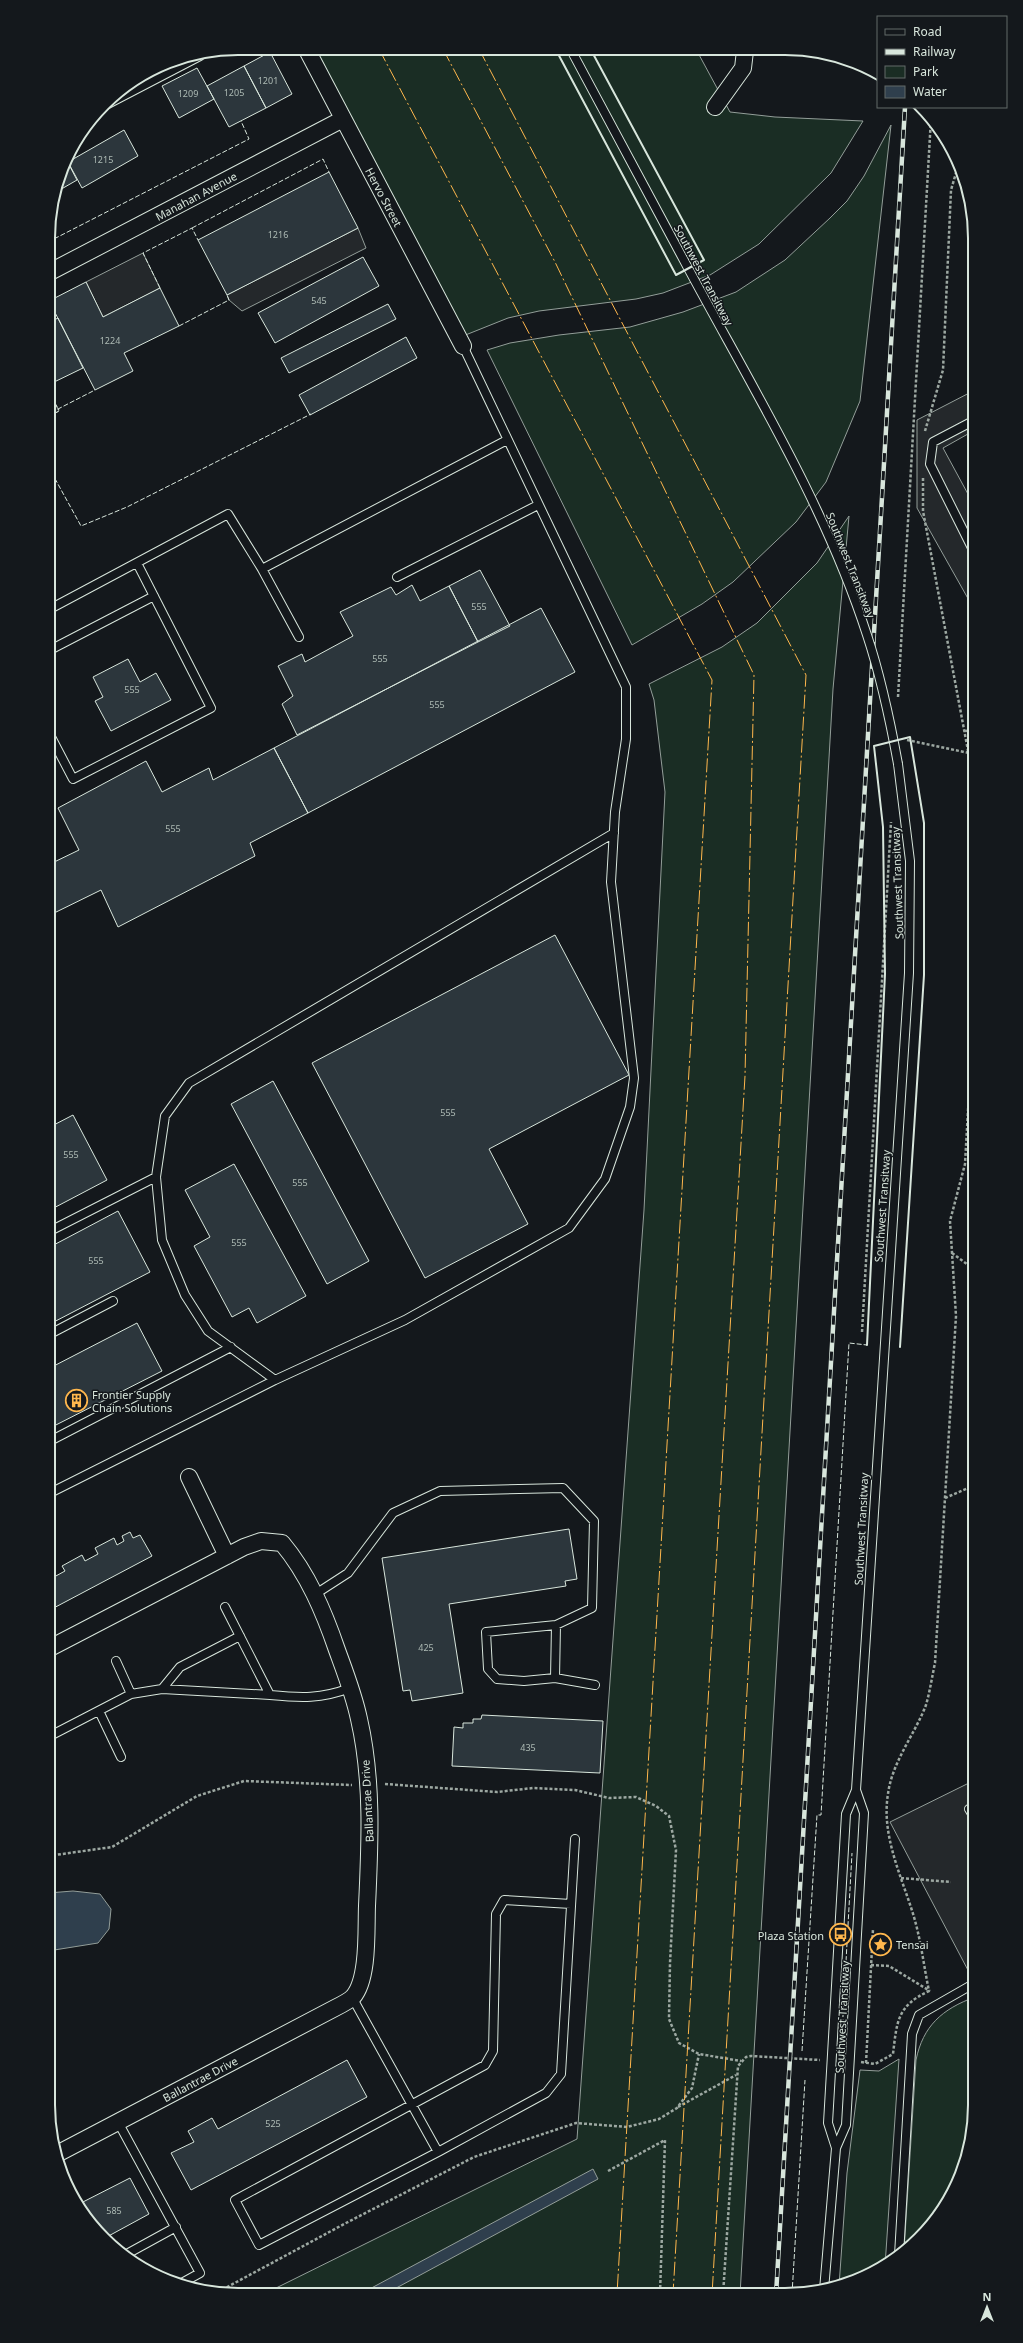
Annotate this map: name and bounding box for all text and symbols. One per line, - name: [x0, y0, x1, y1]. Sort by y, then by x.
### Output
- legend: [877, 16, 1007, 108]
- text: Road: [913, 23, 942, 40]
- text: Railway: [913, 43, 957, 60]
- text: Park: [913, 63, 939, 80]
- house number: 1201: [258, 74, 278, 87]
- text: Water: [913, 83, 947, 100]
- house number: 1205: [224, 86, 244, 99]
- house number: 1209: [178, 87, 198, 100]
- house number: 1215: [93, 153, 113, 166]
- street label: Hervo Street: [362, 165, 406, 229]
- street label: Manahan Avenue: [153, 168, 239, 224]
- street label: Southwest Transitway: [671, 222, 737, 329]
- house number: 1216: [268, 228, 288, 241]
- house number: 545: [311, 294, 327, 307]
- house number: 1224: [100, 334, 120, 347]
- street label: Southwest Transitway: [823, 510, 879, 620]
- house number: 555: [471, 600, 487, 613]
- house number: 555: [372, 652, 388, 665]
- house number: 555: [124, 683, 140, 696]
- house number: 555: [429, 698, 445, 711]
- house number: 555: [165, 822, 181, 835]
- street label: Southwest Transitway: [888, 826, 906, 940]
- house number: 555: [440, 1106, 456, 1119]
- house number: 555: [63, 1148, 79, 1161]
- street label: Southwest Transitway: [871, 1149, 893, 1263]
- house number: 555: [292, 1176, 308, 1189]
- house number: 555: [231, 1236, 247, 1249]
- house number: 555: [88, 1254, 104, 1267]
- building icon: Frontier Supply Chain Solutions: [64, 1387, 90, 1413]
- place label: Frontier Supply Chain Solutions: [92, 1387, 172, 1415]
- street label: Southwest Transitway: [851, 1472, 871, 1586]
- house number: 425: [418, 1641, 434, 1654]
- house number: 435: [520, 1741, 536, 1754]
- street label: Ballantrae Drive: [357, 1759, 377, 1843]
- bus stop icon: Plaza Station: [827, 1922, 853, 1948]
- place label: Plaza Station: [758, 1928, 824, 1943]
- place icon: Tensai: [868, 1931, 894, 1957]
- place label: Tensai: [896, 1937, 929, 1952]
- street label: Southwest Transitway: [832, 1960, 852, 2074]
- street label: Ballantrae Drive: [160, 2053, 240, 2105]
- house number: 525: [265, 2117, 281, 2130]
- house number: 585: [106, 2204, 122, 2217]
- north arrow: [967, 2287, 1007, 2327]
- text: N: [983, 2289, 991, 2304]

